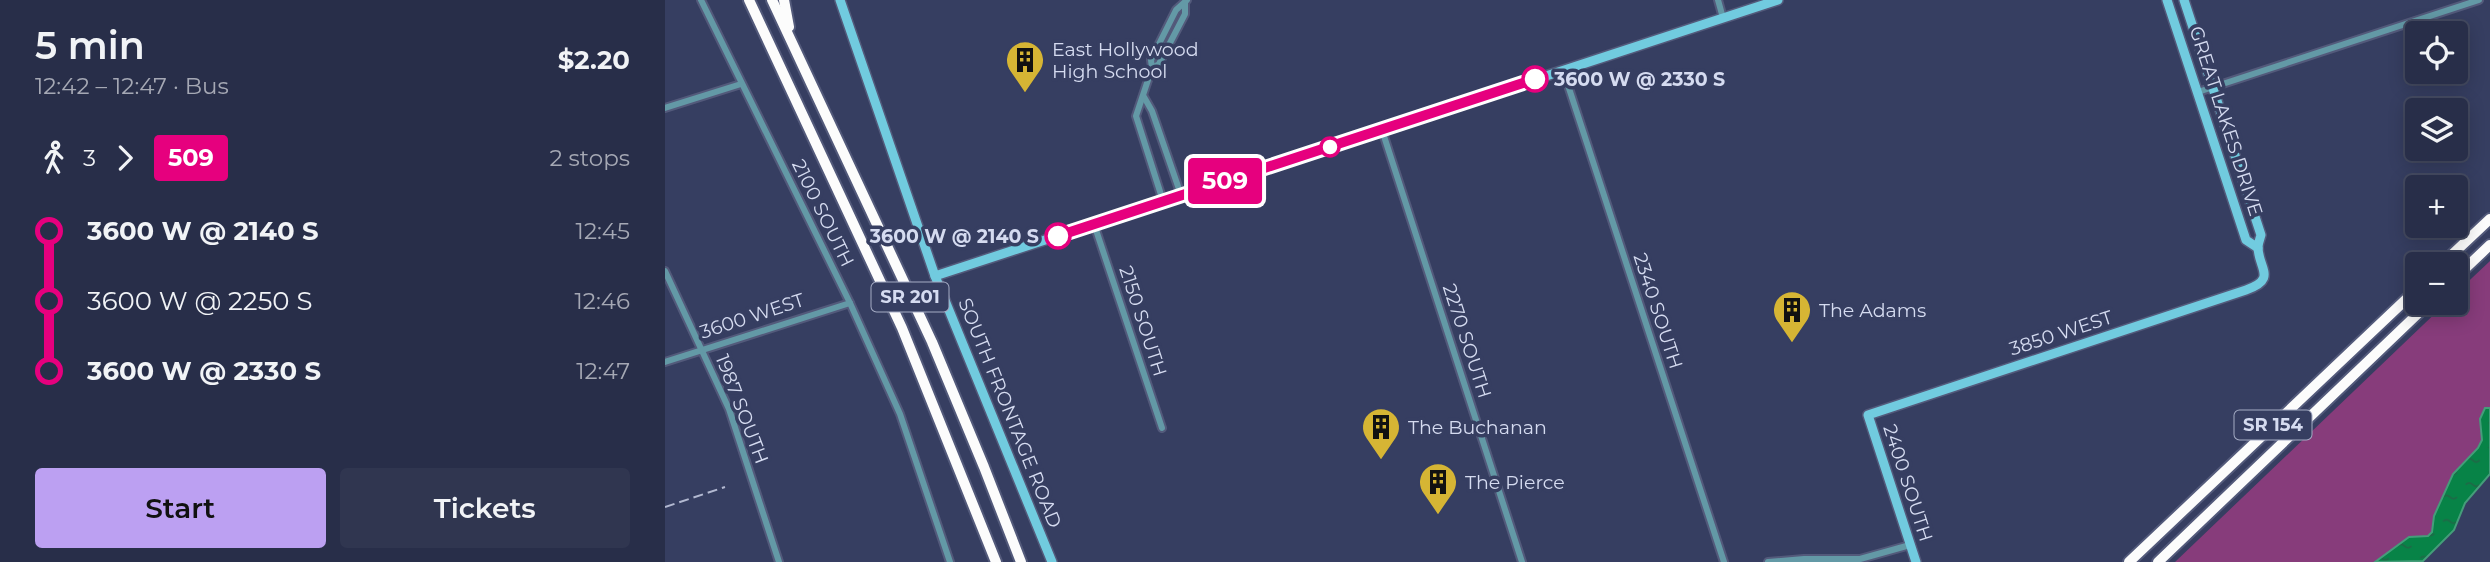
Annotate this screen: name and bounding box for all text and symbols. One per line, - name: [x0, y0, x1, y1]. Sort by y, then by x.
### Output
- map controls: [2405, 21, 2468, 315]
- button: locate: [2405, 21, 2468, 84]
- text: 5 min: [35, 22, 145, 69]
- street label: GREAT LAKES DRIVE: [2184, 23, 2268, 219]
- place label: East Hollywood High School: [1052, 38, 1199, 83]
- building icon: East Hollywood High School: [1004, 39, 1046, 94]
- text: $2.20: [558, 44, 630, 76]
- marker: 3600 W @ 2330 S: [1522, 66, 1548, 92]
- place label: 3600 W @ 2330 S: [1553, 68, 1725, 91]
- text: 12:42 – 12:47 · Bus: [35, 72, 229, 100]
- button: layers: [2405, 98, 2468, 161]
- unlabelled marker: [1320, 137, 1340, 157]
- icon: walk: [35, 139, 73, 177]
- icon: forward: [106, 139, 144, 177]
- text: 509: [168, 143, 214, 172]
- text: 3: [83, 144, 96, 172]
- text: 2 stops: [550, 144, 630, 172]
- street label: 2100 SOUTH: [787, 156, 859, 270]
- line badge: 509: [1185, 158, 1265, 204]
- text: 509: [1202, 166, 1248, 195]
- button: +: [2405, 175, 2468, 238]
- text: 3600 W @ 2140 S: [87, 215, 319, 247]
- text: 12:45: [576, 217, 630, 245]
- marker: 3600 W @ 2140 S: [1045, 223, 1071, 249]
- place label: 3600 W @ 2140 S: [869, 225, 1039, 248]
- street label: 2340 SOUTH: [1628, 250, 1688, 372]
- button: −: [2405, 252, 2468, 315]
- street label: 2150 SOUTH: [1114, 263, 1172, 379]
- street label: 2270 SOUTH: [1438, 281, 1496, 401]
- road number: SR 201: [871, 282, 949, 312]
- text: 3600 W @ 2250 S: [87, 285, 312, 317]
- text: 12:46: [575, 287, 630, 315]
- street label: 3600 WEST: [697, 288, 807, 344]
- building icon: The Adams: [1771, 289, 1813, 344]
- street label: SOUTH FRONTAGE ROAD: [953, 295, 1067, 531]
- place label: The Adams: [1819, 299, 1926, 322]
- street label: 3850 WEST: [2007, 305, 2116, 360]
- street label: 1987 SOUTH: [711, 351, 773, 467]
- text: 3600 W @ 2330 S: [87, 355, 321, 387]
- text: 12:47: [576, 357, 630, 385]
- building icon: The Buchanan: [1360, 406, 1402, 461]
- road number: SR 154: [2235, 410, 2311, 440]
- place label: The Buchanan: [1408, 416, 1547, 439]
- street label: 2400 SOUTH: [1878, 422, 1938, 544]
- building icon: The Pierce: [1417, 461, 1459, 516]
- button: Start: [35, 468, 326, 548]
- button: Tickets: [340, 468, 630, 548]
- place label: The Pierce: [1465, 471, 1565, 494]

